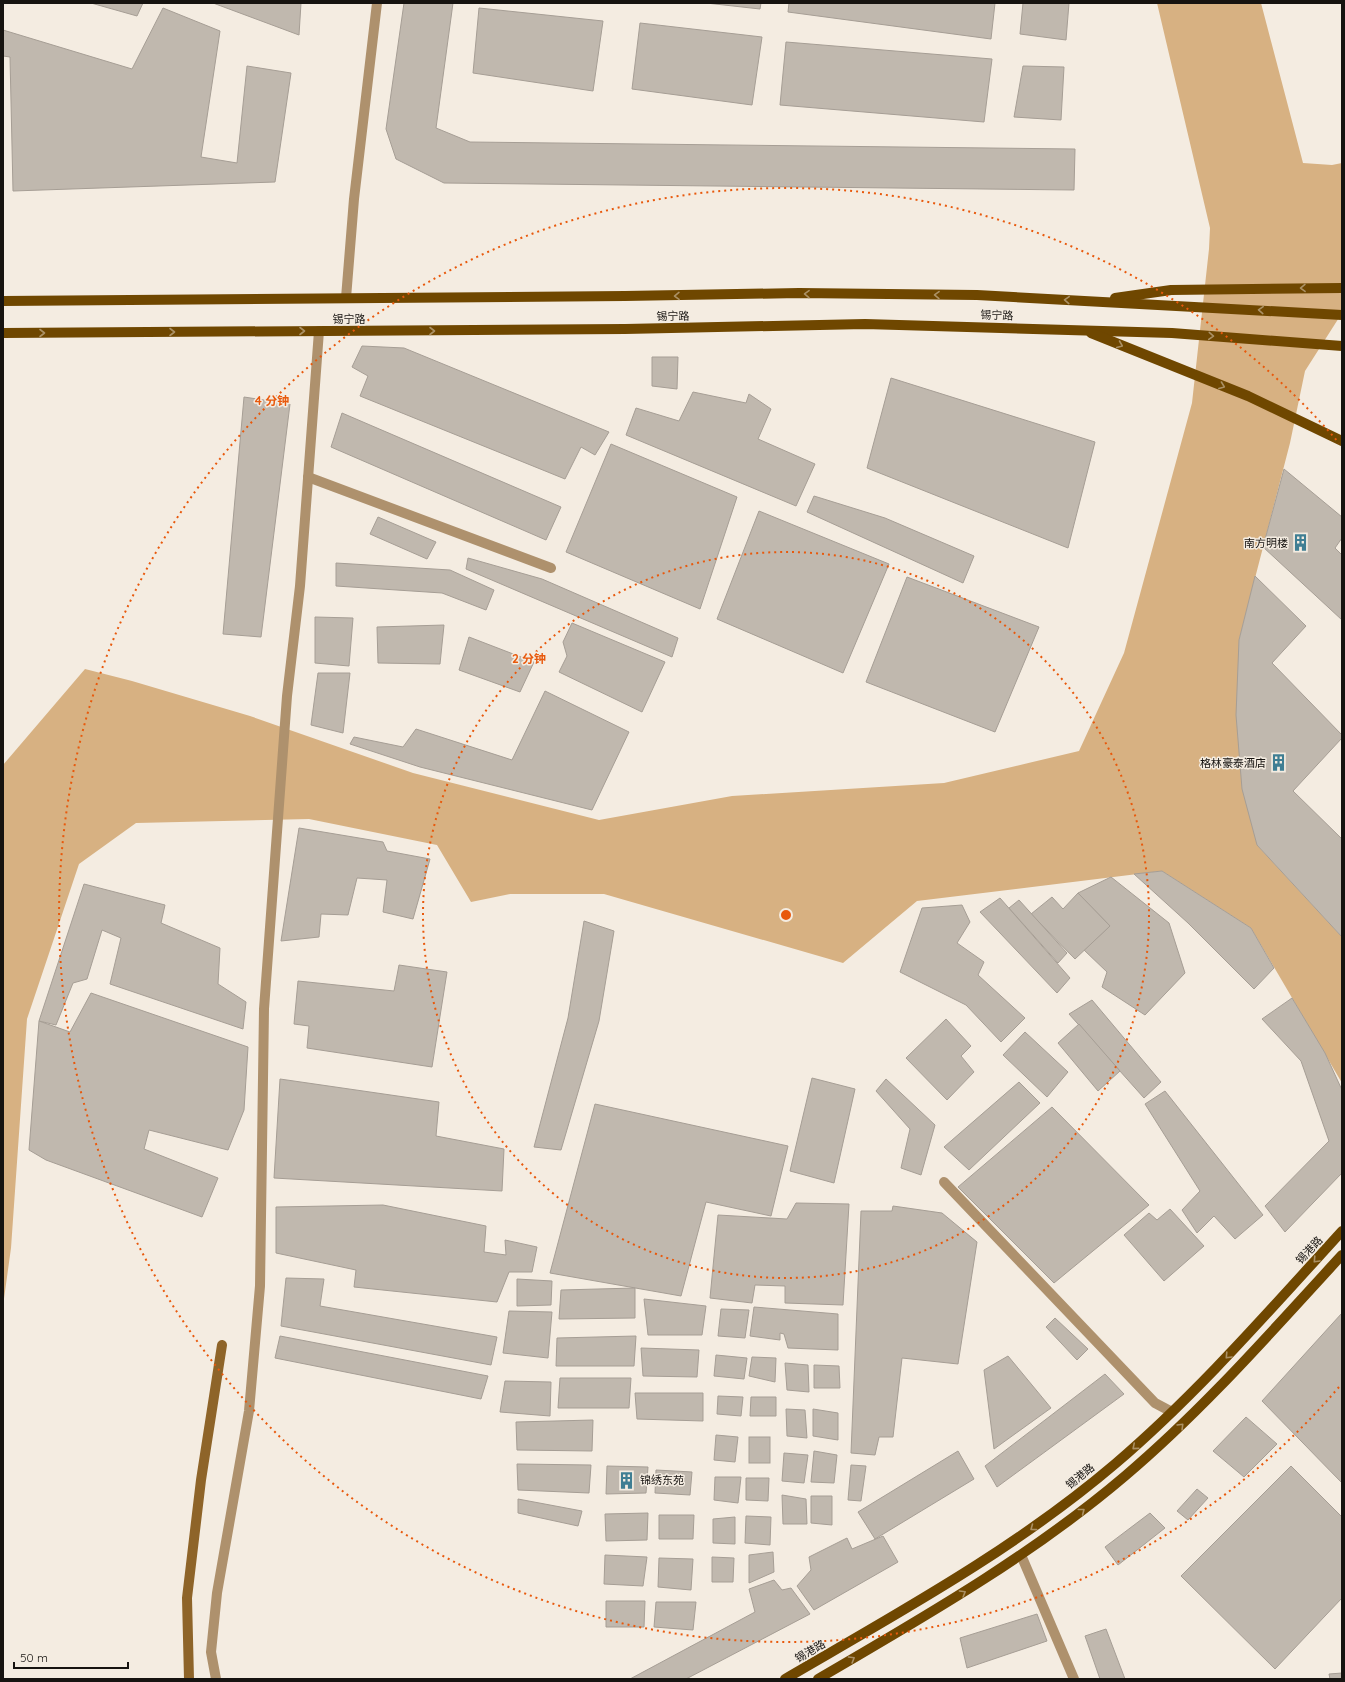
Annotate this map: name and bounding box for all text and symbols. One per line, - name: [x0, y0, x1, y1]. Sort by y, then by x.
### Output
- one-way arrow: [1300, 284, 1306, 292]
- one-way arrow: [804, 289, 810, 298]
- one-way arrow: [674, 291, 680, 300]
- one-way arrow: [934, 291, 940, 299]
- one-way arrow: [1064, 296, 1070, 304]
- one-way arrow: [1258, 306, 1264, 315]
- street label: 锡宁路: [980, 307, 1014, 323]
- street label: 锡宁路: [656, 309, 690, 323]
- street label: 锡宁路: [333, 312, 366, 326]
- one-way arrow: [299, 327, 305, 335]
- one-way arrow: [429, 327, 435, 335]
- one-way arrow: [169, 328, 175, 336]
- one-way arrow: [39, 329, 45, 337]
- one-way arrow: [1208, 331, 1214, 340]
- one-way arrow: [1116, 340, 1123, 348]
- one-way arrow: [1219, 381, 1226, 389]
- text: 4 分钟: [255, 393, 289, 408]
- building icon: 南方明楼: [1291, 533, 1311, 553]
- place label: 南方明楼: [1244, 536, 1288, 550]
- text: 2 分钟: [512, 651, 546, 666]
- building icon: 格林豪泰酒店: [1269, 753, 1289, 773]
- place label: 格林豪泰酒店: [1200, 756, 1266, 770]
- centre of rings: [779, 908, 793, 922]
- street label: 锡港路: [1293, 1233, 1325, 1267]
- one-way arrow: [1313, 1255, 1320, 1263]
- one-way arrow: [1225, 1351, 1232, 1359]
- one-way arrow: [1176, 1424, 1183, 1431]
- one-way arrow: [1132, 1442, 1139, 1449]
- street label: 锡港路: [1063, 1460, 1097, 1492]
- building icon: 锦绣东苑: [617, 1470, 637, 1490]
- place label: 锦绣东苑: [640, 1473, 684, 1487]
- one-way arrow: [1077, 1509, 1084, 1516]
- one-way arrow: [1030, 1523, 1037, 1530]
- one-way arrow: [959, 1590, 966, 1597]
- street label: 锡港路: [792, 1637, 828, 1665]
- scale bar: [14, 1644, 128, 1670]
- text: 50 m: [20, 1650, 48, 1665]
- one-way arrow: [848, 1657, 855, 1664]

